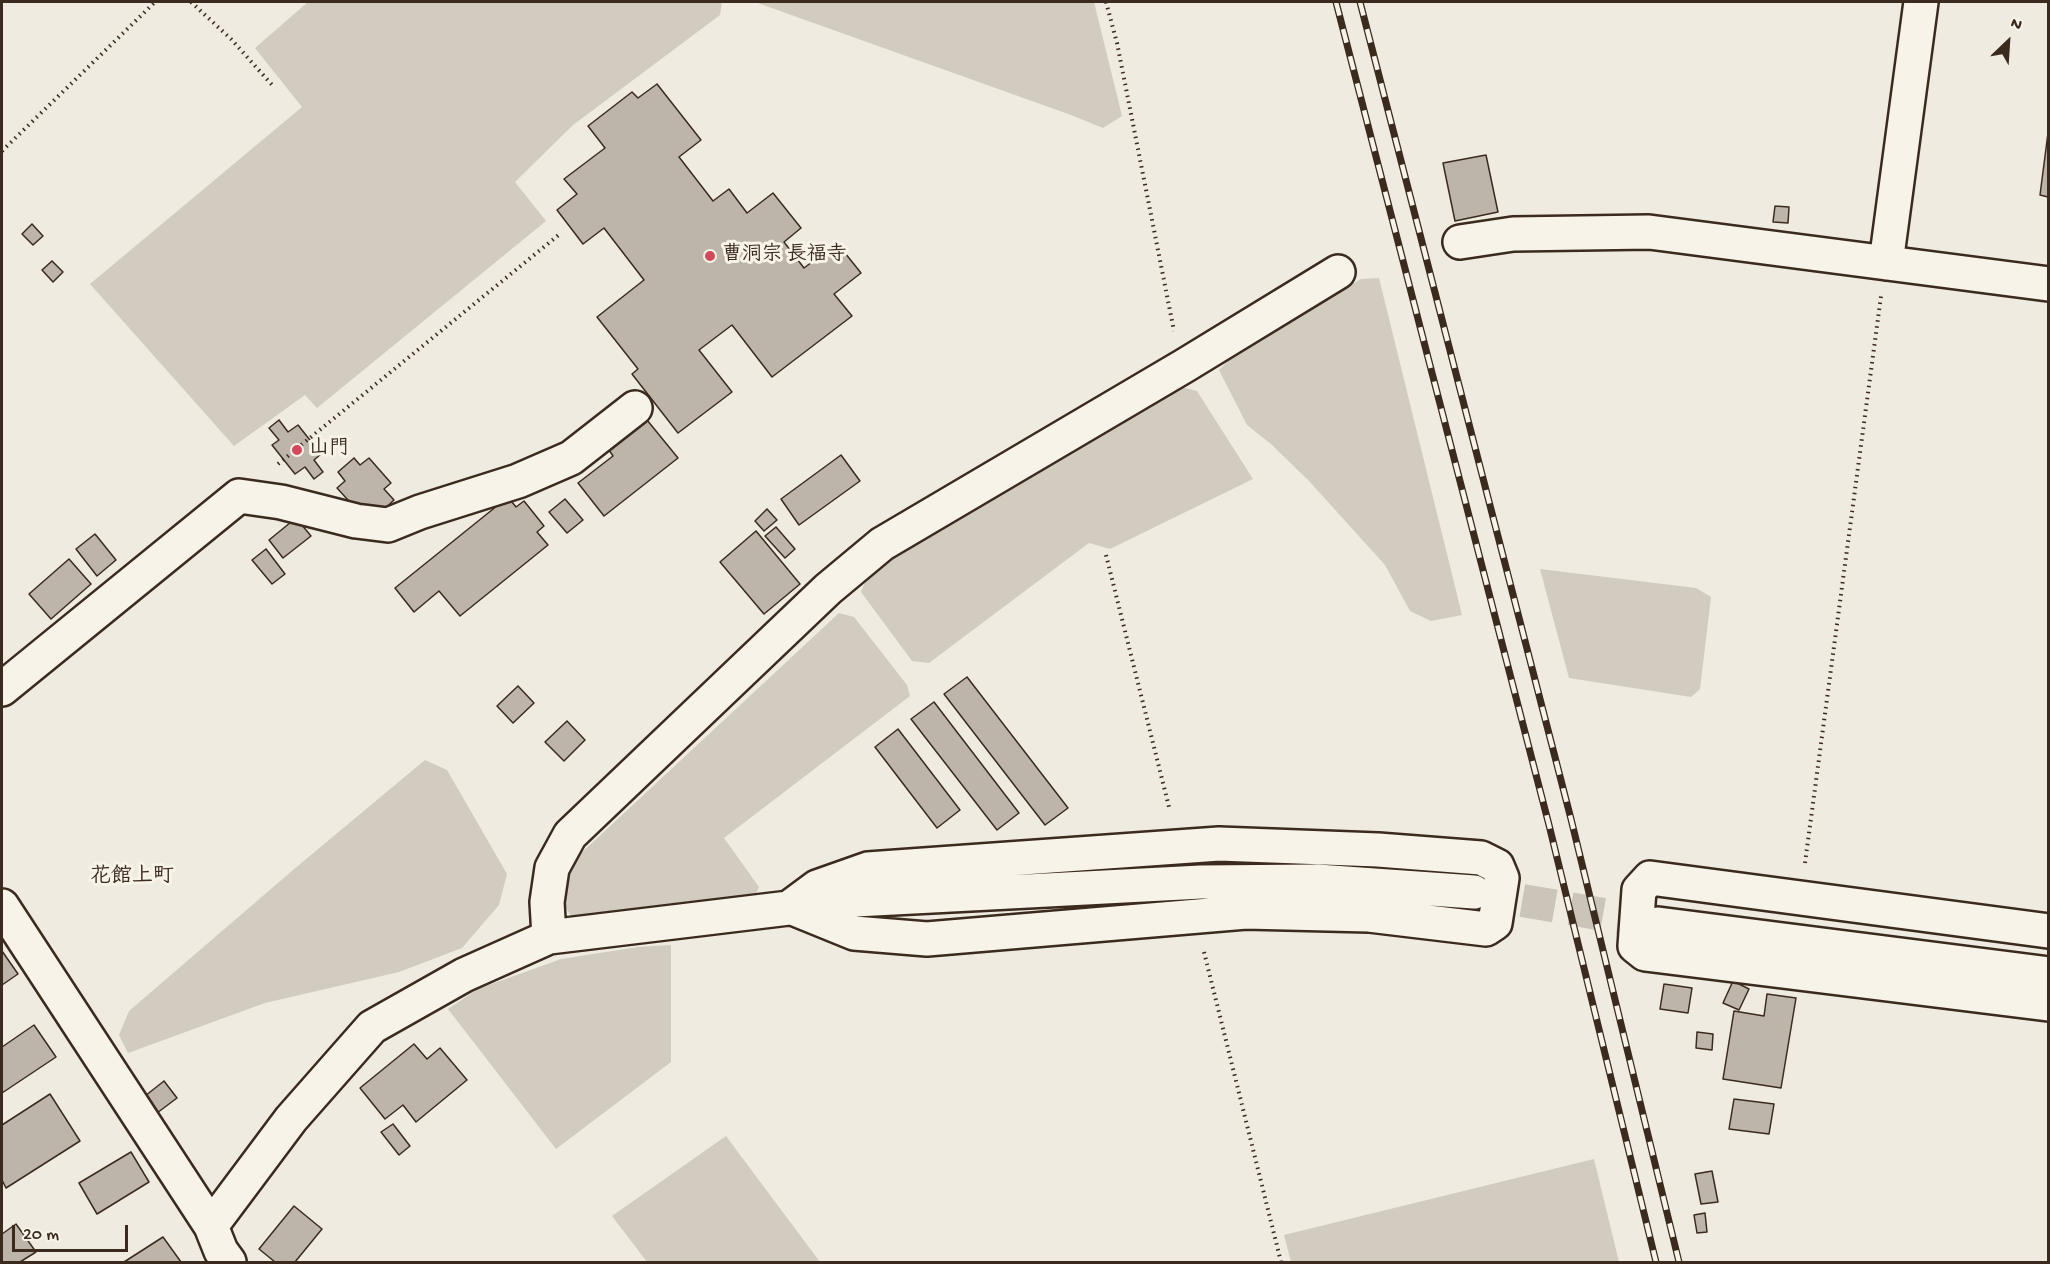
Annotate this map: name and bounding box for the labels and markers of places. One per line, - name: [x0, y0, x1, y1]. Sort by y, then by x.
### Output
- place label: 曹洞宗 長福寺: [722, 244, 847, 268]
- marker: 曹洞宗 長福寺: [703, 249, 717, 263]
- place label: 山門: [309, 438, 349, 462]
- marker: 山門: [290, 443, 304, 457]

